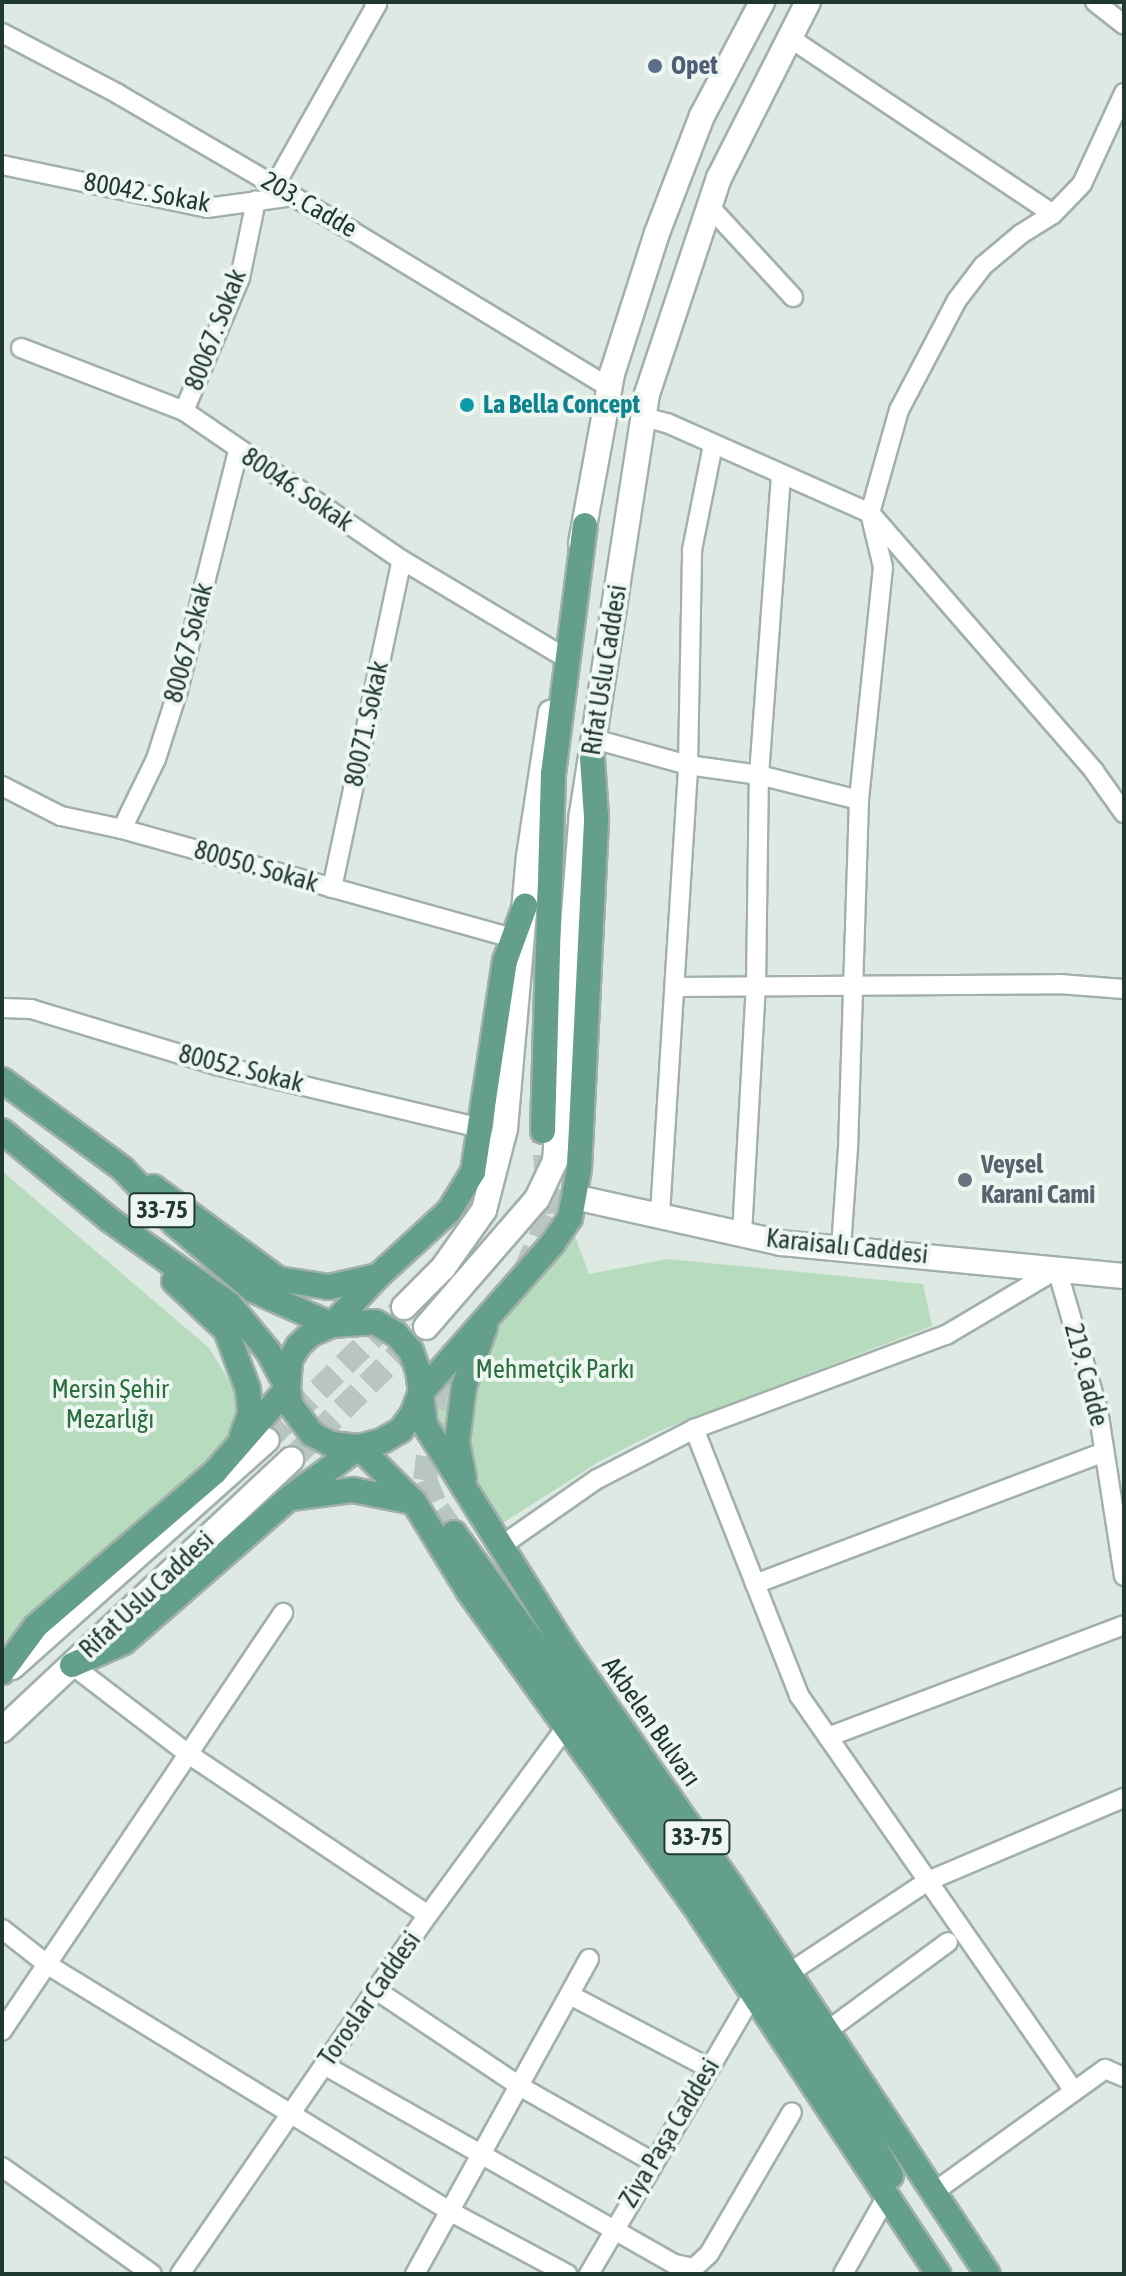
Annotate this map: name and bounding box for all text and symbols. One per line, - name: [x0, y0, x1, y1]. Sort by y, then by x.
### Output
- place label: Opet: [671, 50, 718, 82]
- marker: Opet: [646, 57, 664, 75]
- street label: 203. Cadde: [256, 165, 362, 245]
- street label: 80042. Sokak: [82, 167, 212, 219]
- street label: 80067. Sokak: [179, 265, 253, 395]
- place label: La Bella Concept: [483, 389, 640, 421]
- marker: La Bella Concept: [458, 396, 476, 414]
- street label: 80046. Sokak: [235, 441, 359, 539]
- street label: 80067 Sokak: [158, 580, 220, 706]
- street label: Rıfat Uslu Caddesi: [576, 583, 634, 757]
- street label: 80071. Sokak: [338, 658, 396, 790]
- street label: 80050. Sokak: [190, 834, 322, 900]
- street label: 80052. Sokak: [175, 1038, 307, 1100]
- place label: Veysel Karani Cami: [981, 1149, 1095, 1210]
- marker: Veysel Karani Cami: [956, 1171, 974, 1189]
- road number: 33-75: [128, 1190, 196, 1230]
- street label: Karaisalı Caddesi: [764, 1223, 930, 1271]
- street label: 219. Cadde: [1057, 1320, 1115, 1430]
- park label: Mehmetçik Parkı: [476, 1354, 634, 1386]
- park label: Mersin Şehir Mezarlığı: [51, 1374, 169, 1436]
- street label: Rifat Uslu Caddesi: [73, 1525, 221, 1665]
- street label: Akbelen Bulvarı: [595, 1651, 707, 1793]
- road number: 33-75: [663, 1817, 731, 1857]
- street label: Toroslar Caddesi: [312, 1926, 428, 2072]
- street label: Ziya Paşa Caddesi: [613, 2053, 727, 2213]

